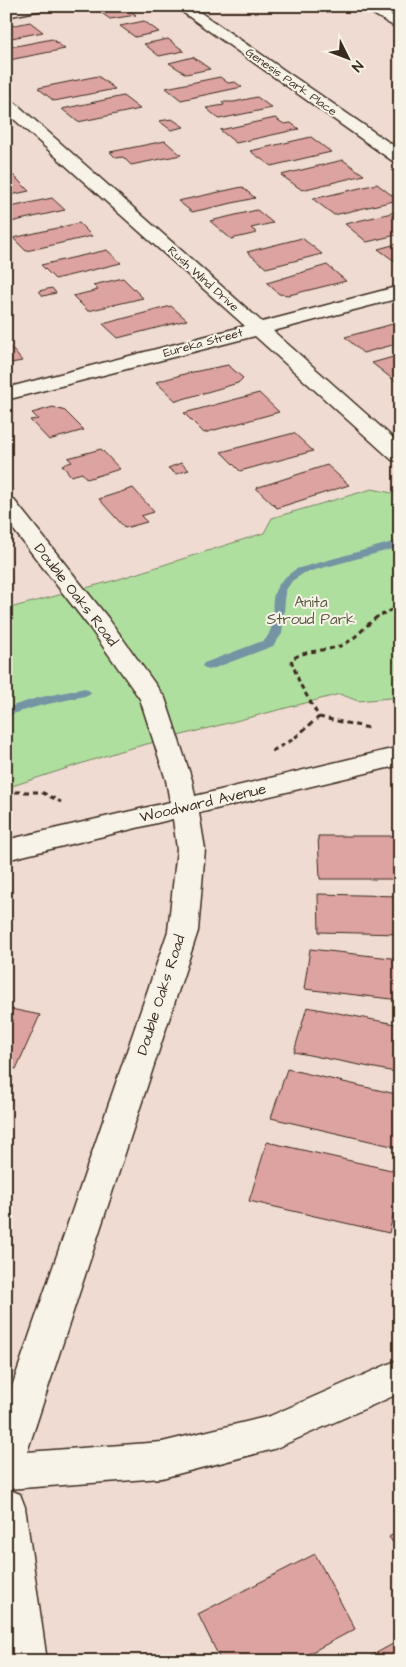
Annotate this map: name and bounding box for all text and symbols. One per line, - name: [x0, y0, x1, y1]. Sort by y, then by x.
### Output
- north arrow: [324, 32, 374, 82]
- street label: Genesis Park Place: [242, 44, 341, 120]
- text: N: [346, 56, 367, 76]
- street label: Rush Wind Drive: [164, 242, 243, 316]
- street label: Eureka Street: [161, 324, 245, 362]
- street label: Double Oaks Road: [29, 539, 123, 651]
- park label: Anita Stroud Park: [267, 592, 355, 630]
- street label: Woodward Avenue: [138, 778, 268, 828]
- street label: Double Oaks Road: [132, 932, 190, 1058]

